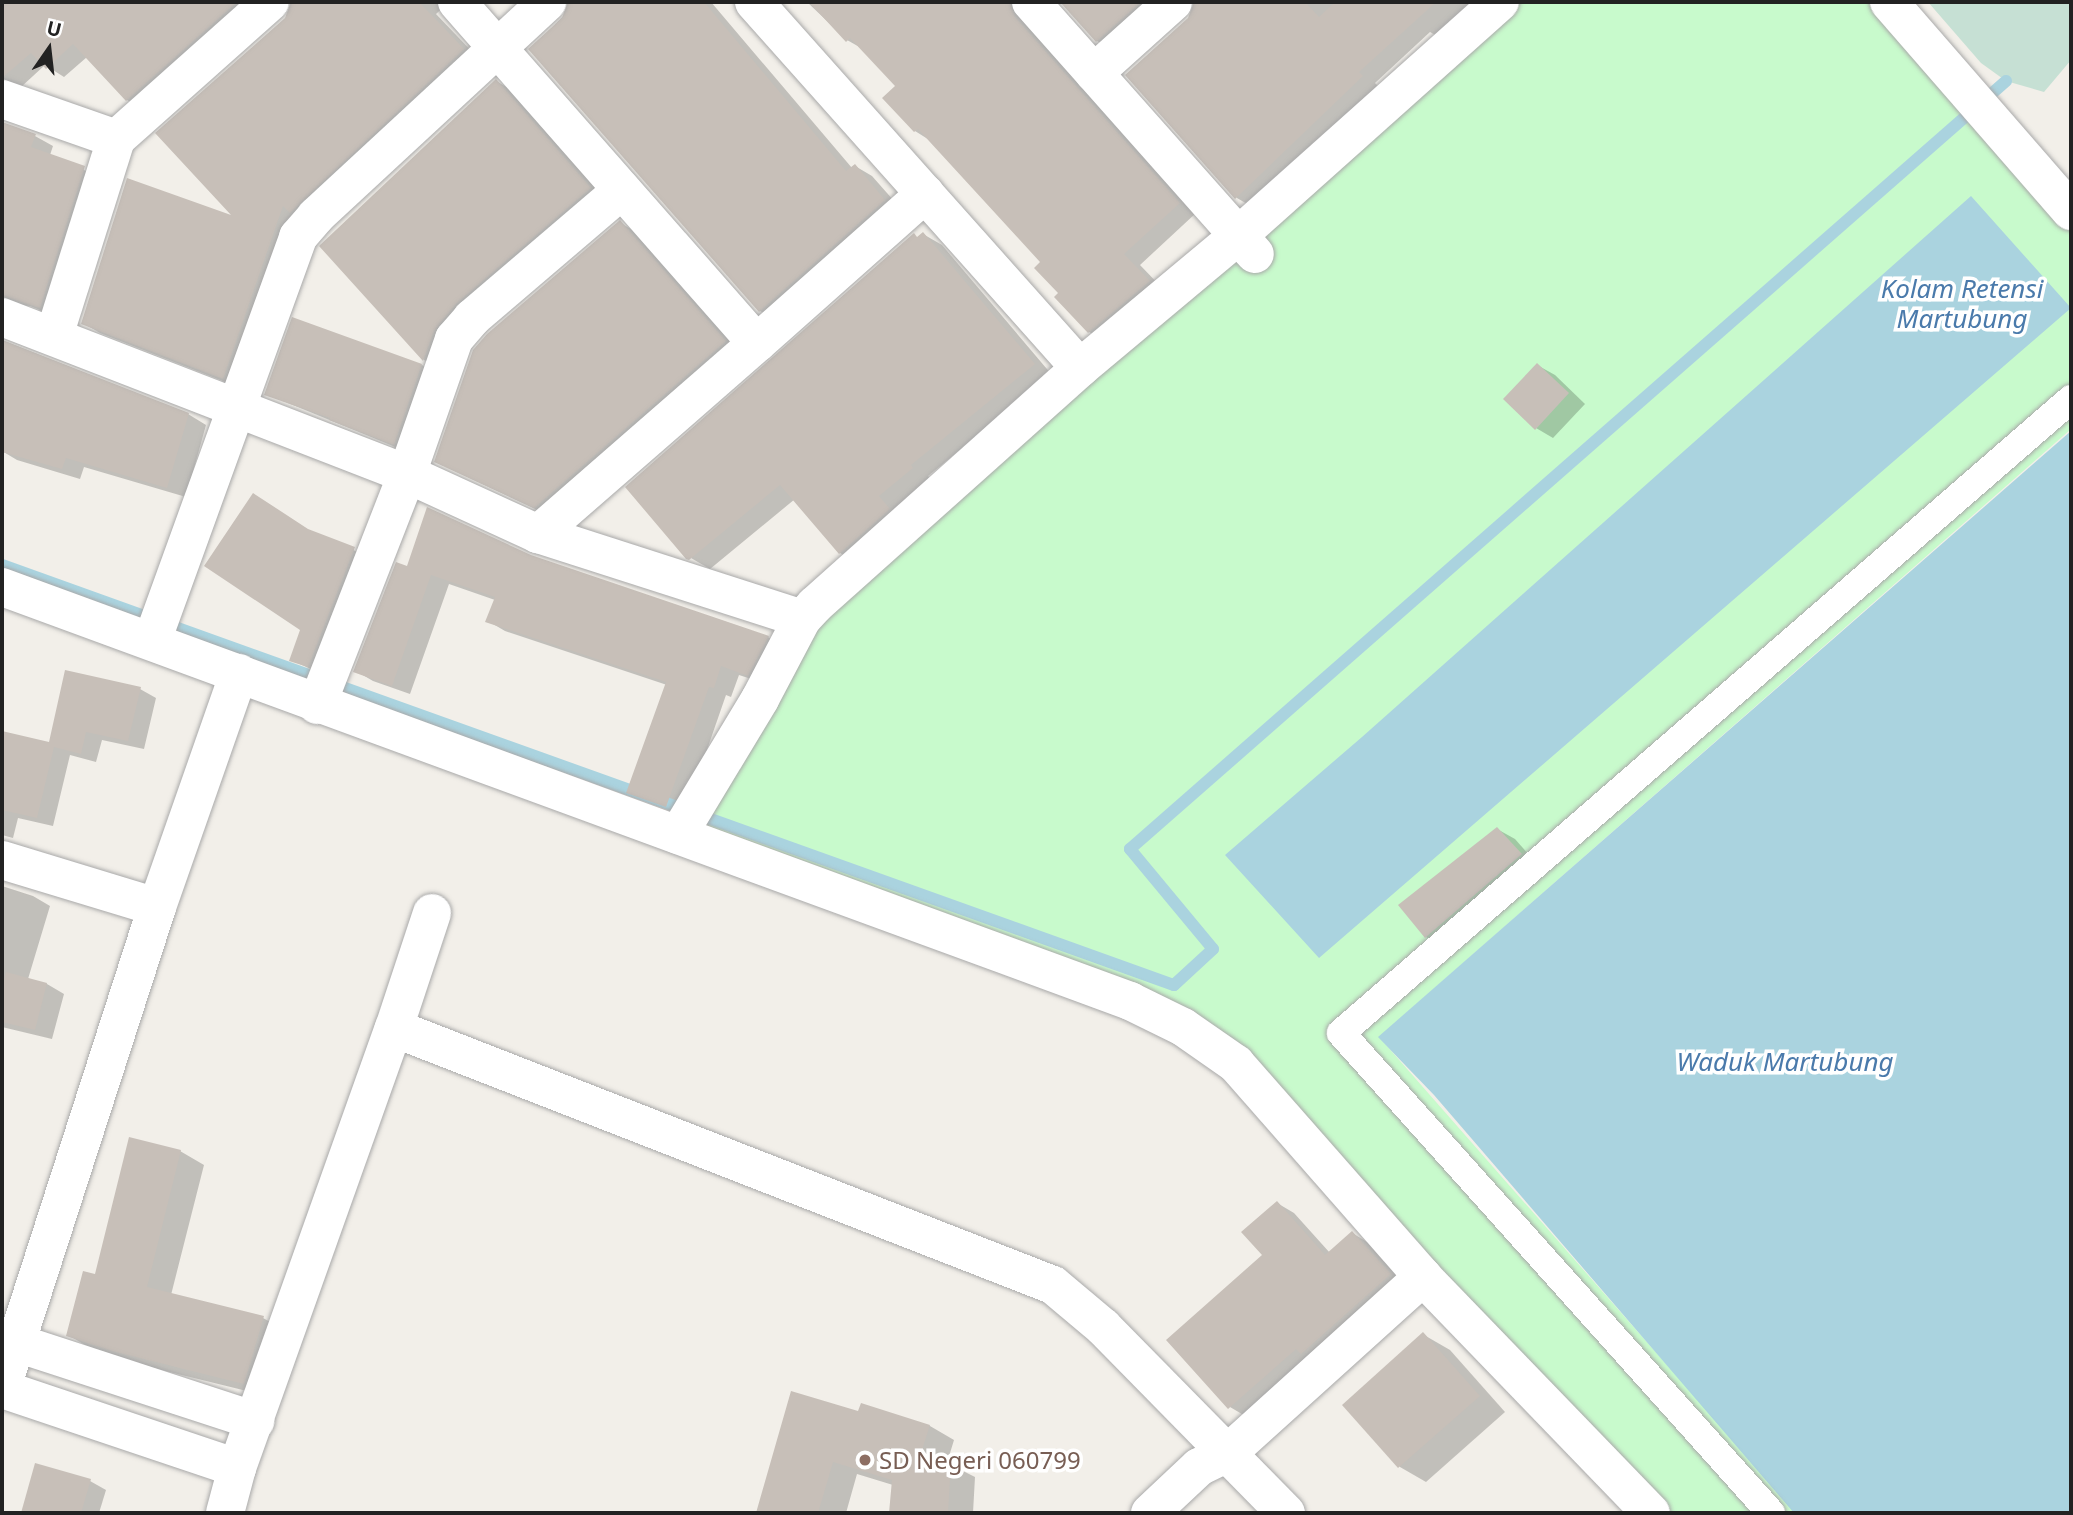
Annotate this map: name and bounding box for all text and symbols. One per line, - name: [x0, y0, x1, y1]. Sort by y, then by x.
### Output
- north arrow: [14, 14, 84, 84]
- text: U: [44, 14, 64, 43]
- water label: Kolam Retensi Martubung: [1881, 273, 2043, 334]
- water label: Waduk Martubung: [1676, 1046, 1894, 1078]
- place label: SD Negeri 060799: [879, 1446, 1081, 1474]
- marker: SD Negeri 060799: [857, 1452, 873, 1468]

